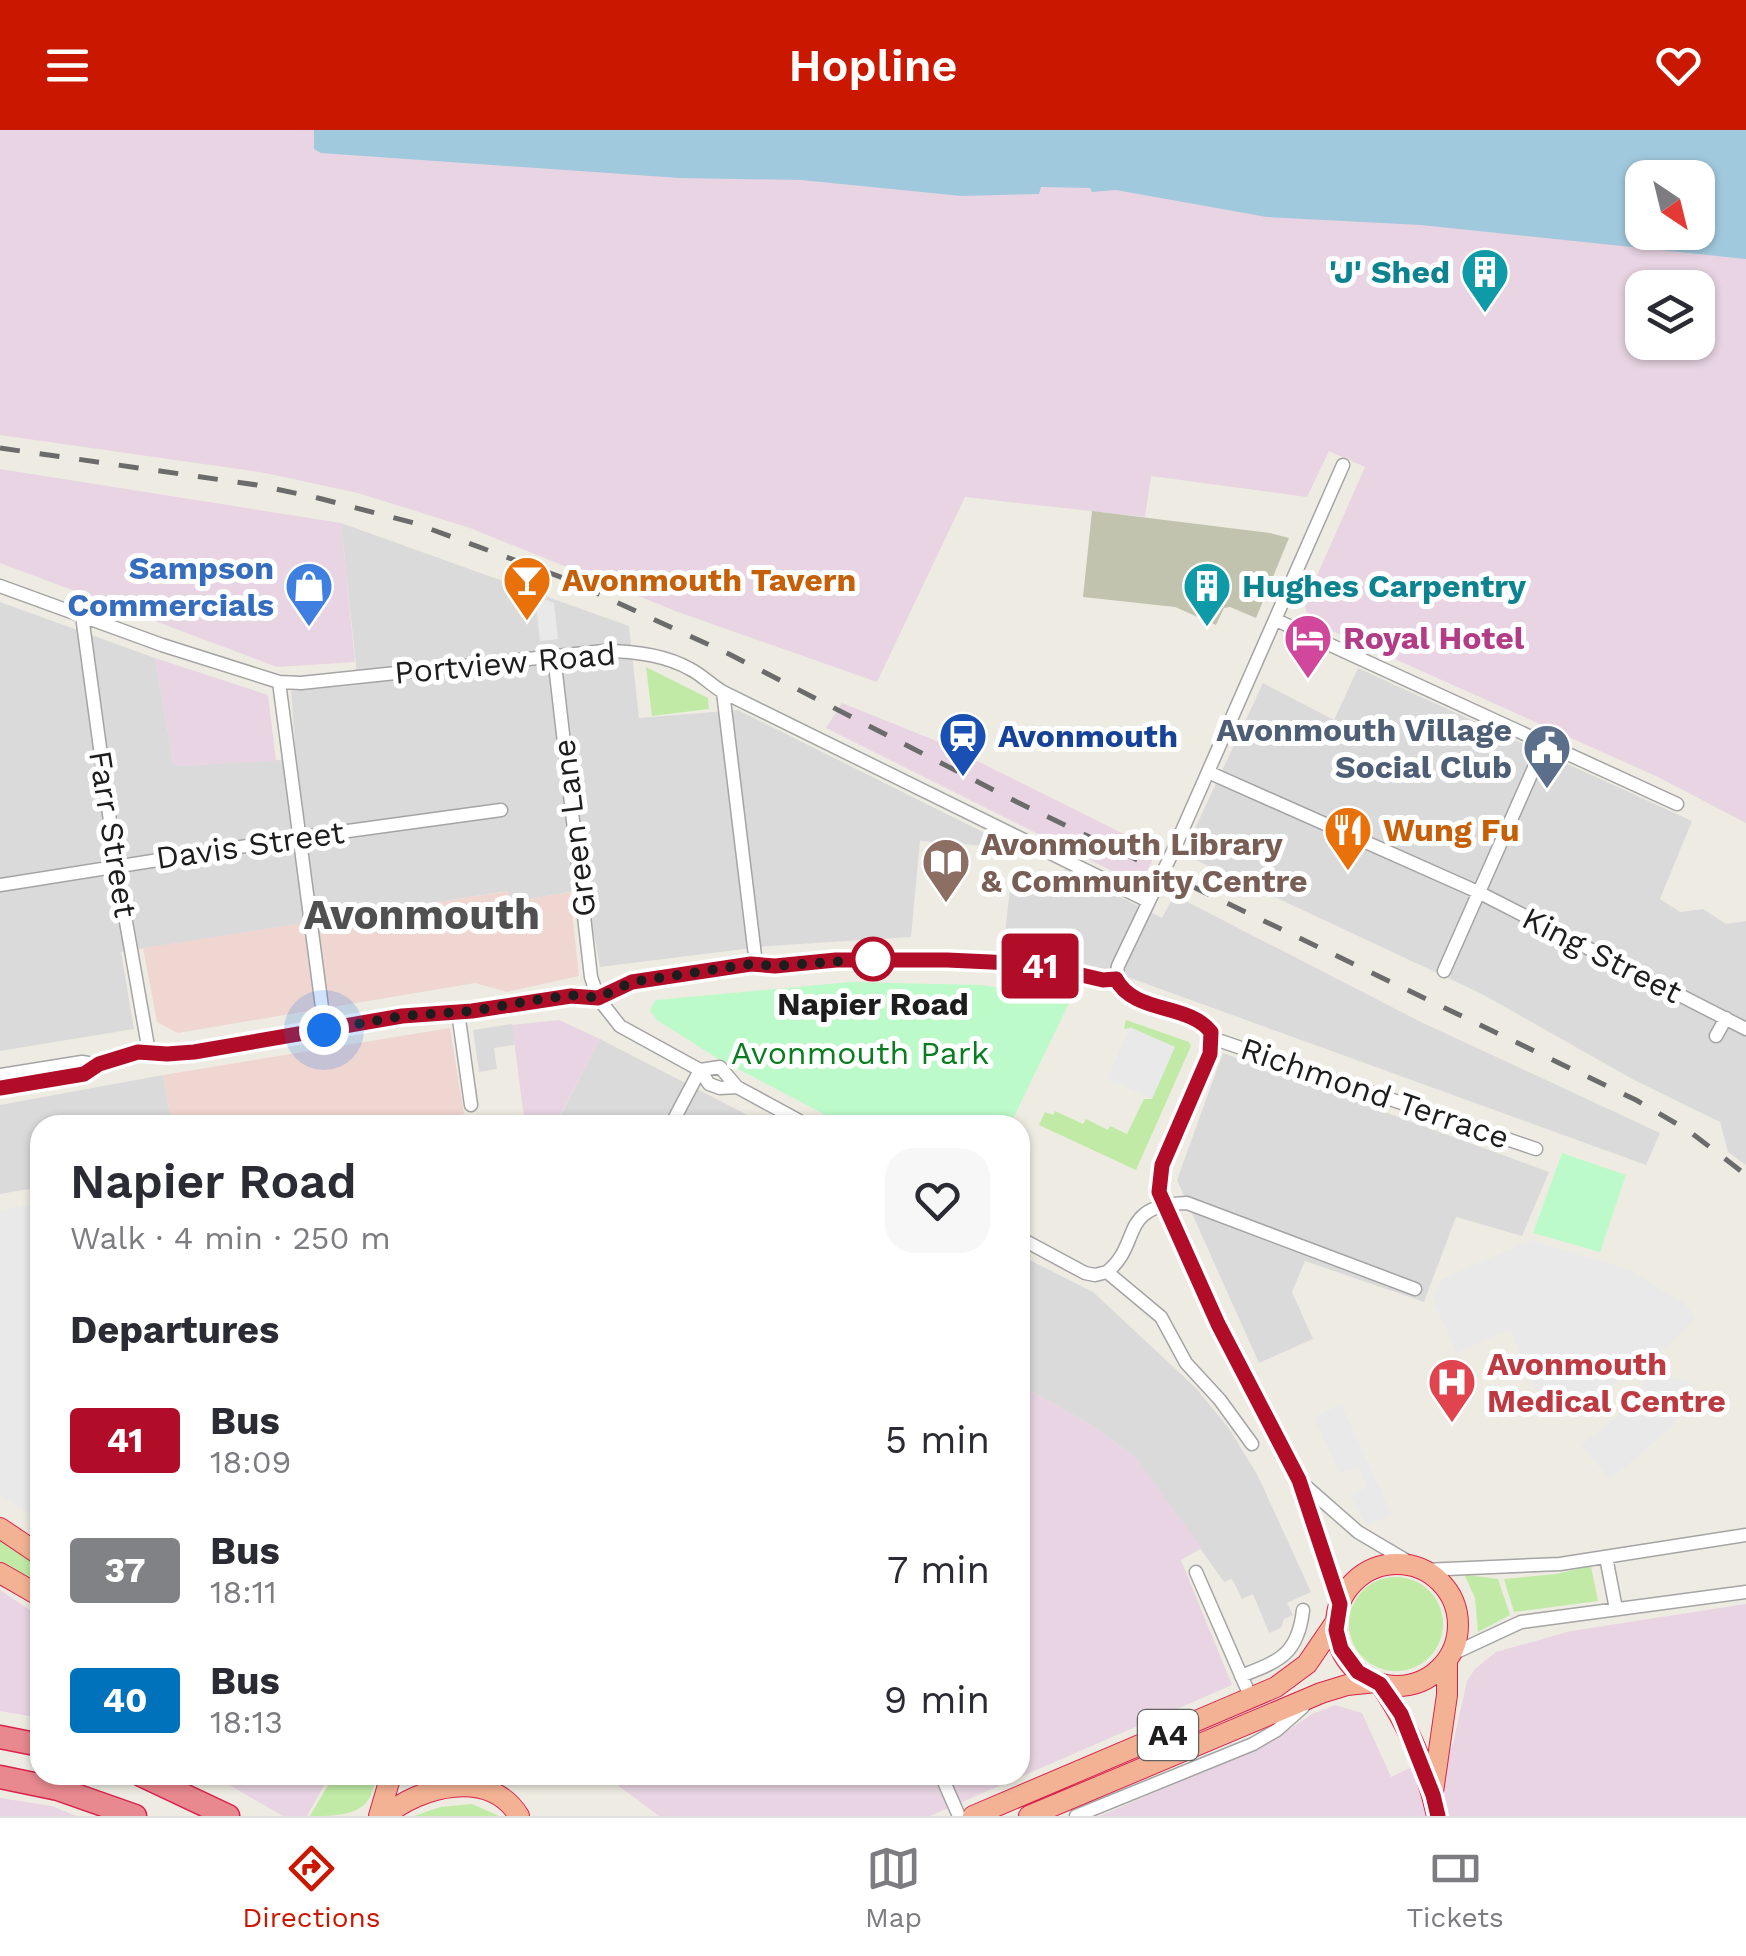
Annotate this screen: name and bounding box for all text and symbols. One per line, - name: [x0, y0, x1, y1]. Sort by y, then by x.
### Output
- icon: menu: [40, 38, 95, 93]
- icon: heart: [1651, 38, 1706, 93]
- text: Hopline: [788, 39, 958, 92]
- north arrow: [1625, 160, 1715, 250]
- map controls: [1625, 160, 1715, 360]
- building icon: 'J' Shed: [1459, 246, 1511, 314]
- place label: 'J' Shed: [1329, 253, 1450, 291]
- button: layers: [1625, 270, 1715, 360]
- place label: Sampson Commercials: [67, 549, 274, 624]
- bar icon: Avonmouth Tavern: [501, 554, 553, 622]
- shop icon: Sampson Commercials: [283, 560, 335, 628]
- building icon: Hughes Carpentry: [1181, 560, 1233, 628]
- place label: Avonmouth Tavern: [562, 561, 856, 599]
- place label: Hughes Carpentry: [1242, 567, 1527, 605]
- hotel icon: Royal Hotel: [1282, 612, 1334, 680]
- place label: Royal Hotel: [1343, 619, 1525, 657]
- street label: Portview Road: [393, 634, 617, 692]
- station icon: Avonmouth: [937, 710, 989, 778]
- place label: Avonmouth Village Social Club: [1216, 711, 1512, 786]
- place label: Avonmouth: [998, 717, 1178, 755]
- public building icon: Avonmouth Village Social Club: [1521, 722, 1573, 790]
- street label: Green Lane: [544, 737, 604, 919]
- street label: Farr Street: [81, 748, 145, 920]
- restaurant icon: Wung Fu: [1322, 804, 1374, 872]
- place label: Wung Fu: [1383, 811, 1520, 849]
- street label: Davis Street: [153, 813, 347, 877]
- place label: Avonmouth Library & Community Centre: [981, 825, 1308, 900]
- library icon: Avonmouth Library & Community Centre: [920, 836, 972, 904]
- district label: Avonmouth: [304, 890, 540, 939]
- street label: King Street: [1516, 899, 1688, 1011]
- line badge: 41: [995, 934, 1085, 998]
- marker: Napier Road: [852, 938, 894, 980]
- text: 41: [1022, 945, 1058, 987]
- place label: Napier Road: [777, 985, 969, 1023]
- your location: [299, 1005, 349, 1055]
- street label: Richmond Terrace: [1236, 1029, 1514, 1157]
- park label: Avonmouth Park: [731, 1034, 989, 1072]
- button: heart: [885, 1148, 990, 1253]
- text: Napier Road: [70, 1153, 357, 1210]
- text: Walk · 4 min · 250 m: [70, 1219, 391, 1257]
- text: Departures: [70, 1308, 279, 1352]
- place label: Avonmouth Medical Centre: [1487, 1345, 1726, 1420]
- hospital icon: Avonmouth Medical Centre: [1426, 1356, 1478, 1424]
- text: Bus: [210, 1399, 280, 1443]
- text: 5 min: [885, 1418, 990, 1462]
- text: 41: [107, 1419, 143, 1461]
- text: 18:09: [210, 1443, 291, 1481]
- text: Bus: [210, 1529, 280, 1573]
- text: 7 min: [887, 1548, 990, 1592]
- text: 37: [104, 1549, 146, 1591]
- text: 18:11: [210, 1573, 277, 1611]
- text: Bus: [210, 1659, 280, 1703]
- text: 9 min: [884, 1678, 990, 1722]
- text: 40: [102, 1679, 148, 1721]
- text: 18:13: [210, 1703, 283, 1741]
- road number: A4: [1138, 1710, 1198, 1760]
- tab: Directions: [242, 1841, 381, 1934]
- tab: Map: [865, 1841, 922, 1934]
- tab: Tickets: [1407, 1841, 1504, 1934]

